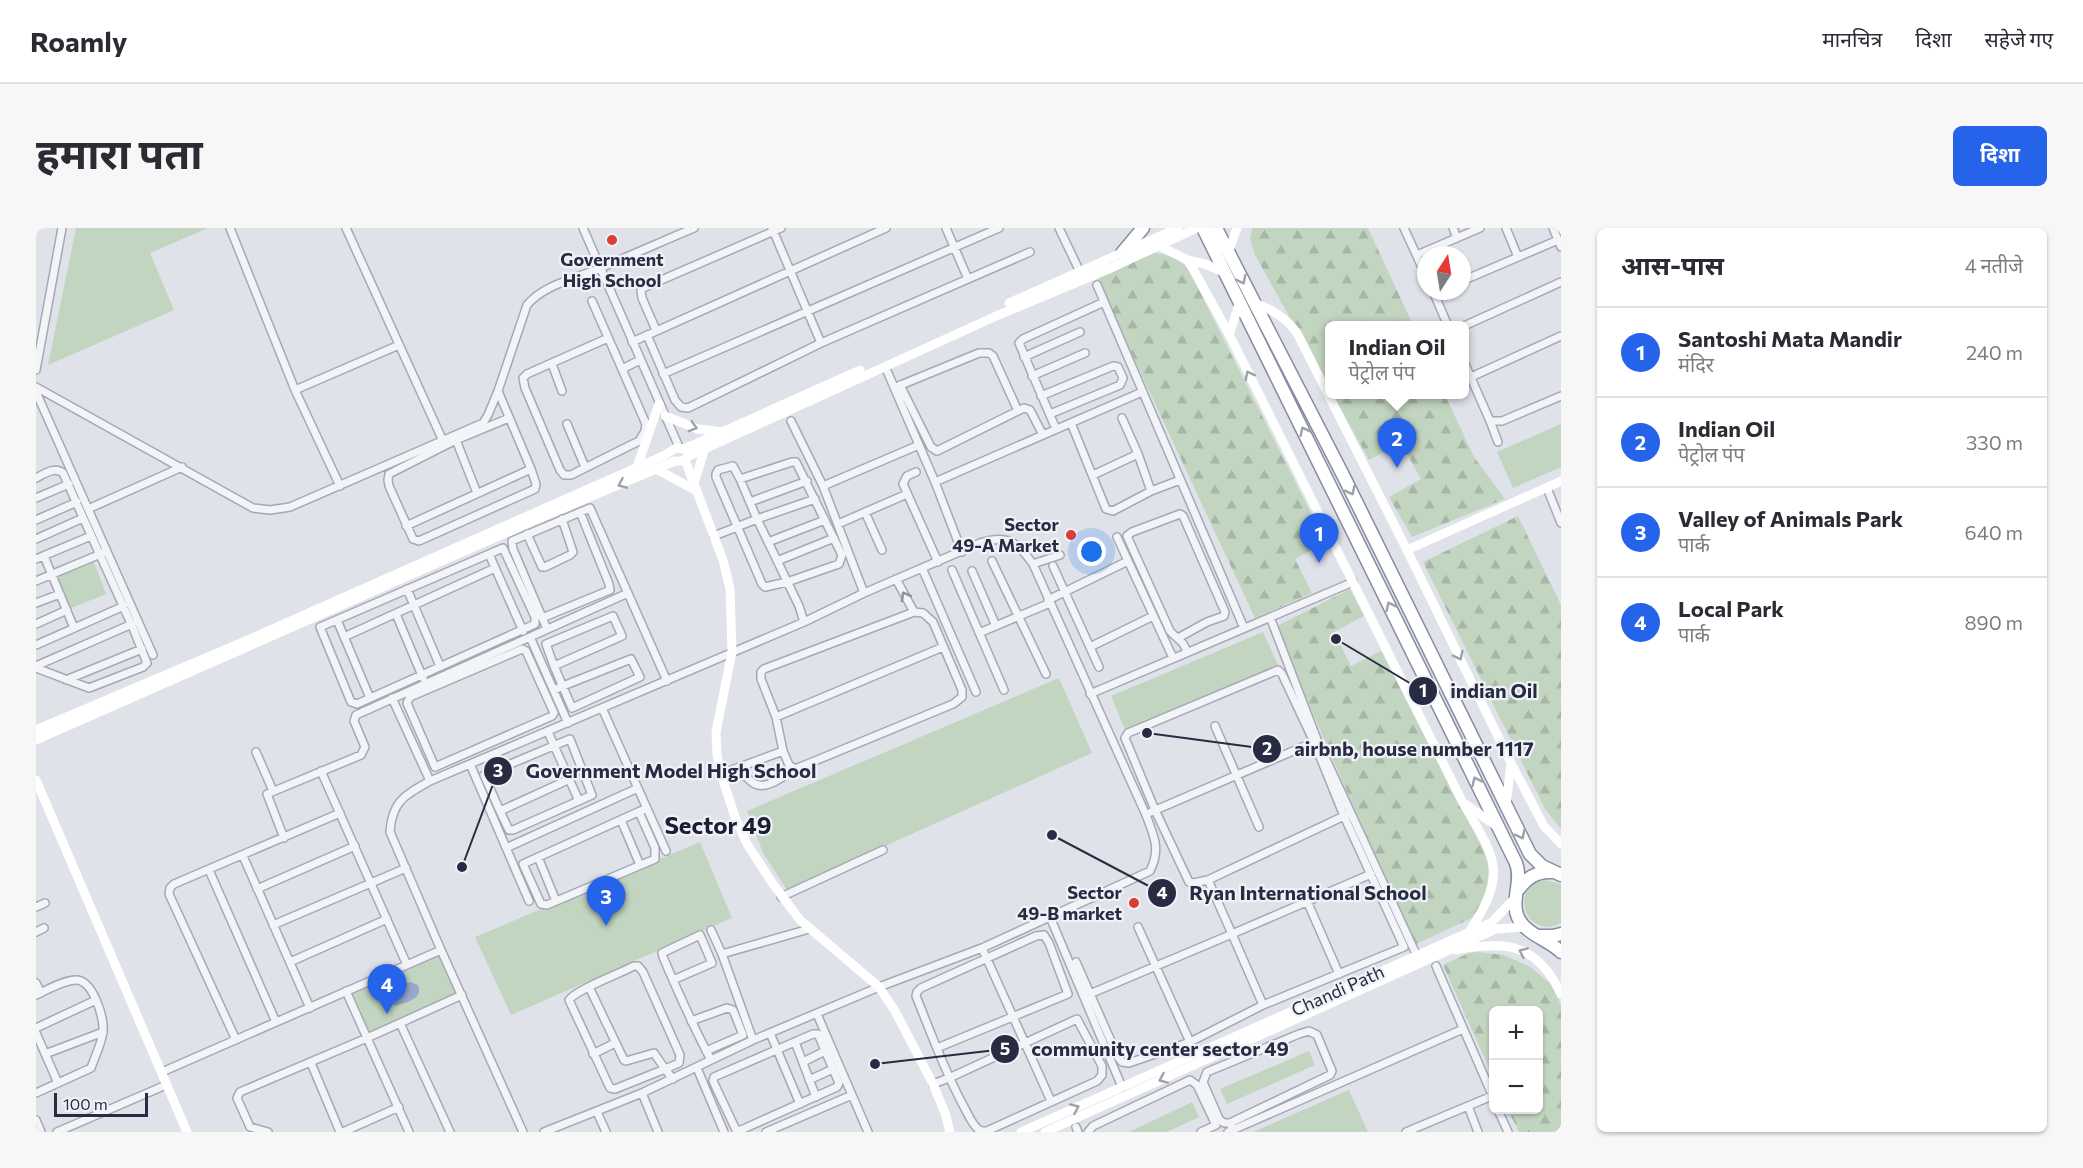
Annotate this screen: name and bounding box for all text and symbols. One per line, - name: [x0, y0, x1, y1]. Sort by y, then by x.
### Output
- text: Roamly: [30, 24, 127, 58]
- text: मानचित्र: [1822, 26, 1882, 51]
- text: दिशा: [1915, 26, 1952, 51]
- text: सहेजे गए: [1985, 26, 2053, 51]
- text: हमारा पता: [36, 126, 203, 178]
- button: दिशा: [1953, 126, 2047, 186]
- marker: Government High School: [605, 233, 619, 247]
- north arrow: [1417, 246, 1471, 300]
- place label: Government High School: [560, 248, 664, 291]
- text: आस-पास: [1621, 249, 1724, 280]
- text: 4 नतीजे: [1965, 253, 2023, 277]
- one-way arrow: [1235, 274, 1246, 285]
- popup: [1325, 321, 1469, 399]
- text: Santoshi Mata Mandir: [1678, 325, 1902, 352]
- text: Indian Oil: [1348, 333, 1446, 360]
- text: 1: [1636, 340, 1645, 364]
- text: 240 m: [1966, 340, 2023, 364]
- text: मंदिर: [1678, 352, 1714, 376]
- text: पेट्रोल पंप: [1348, 360, 1415, 384]
- one-way arrow: [1245, 370, 1256, 381]
- text: Indian Oil: [1678, 415, 1775, 442]
- pin: 2: [1378, 418, 1416, 468]
- one-way arrow: [688, 419, 698, 432]
- one-way arrow: [1300, 427, 1311, 438]
- text: 2: [1635, 430, 1646, 454]
- text: 330 m: [1966, 430, 2023, 454]
- text: पेट्रोल पंप: [1678, 442, 1745, 466]
- one-way arrow: [617, 477, 628, 489]
- one-way arrow: [1344, 484, 1355, 495]
- text: Valley of Animals Park: [1678, 505, 1903, 532]
- place label: Sector 49-A Market: [952, 513, 1060, 556]
- pin: 1: [1300, 514, 1338, 563]
- text: 3: [1635, 520, 1646, 544]
- text: 640 m: [1965, 520, 2023, 544]
- marker: Sector 49-A Market: [1064, 528, 1078, 542]
- text: पार्क: [1678, 532, 1710, 556]
- your location: [1077, 537, 1106, 566]
- one-way arrow: [901, 591, 912, 602]
- text: Local Park: [1678, 595, 1784, 622]
- one-way arrow: [1386, 602, 1397, 613]
- text: 4: [1634, 610, 1647, 634]
- text: 890 m: [1964, 610, 2023, 634]
- text: पार्क: [1678, 622, 1710, 646]
- one-way arrow: [1451, 650, 1463, 661]
- callout: indian Oil: [1408, 672, 1549, 710]
- text: indian Oil: [1450, 678, 1538, 702]
- text: 1: [1419, 679, 1427, 701]
- callout: airbnb, house number 1117: [1252, 730, 1546, 768]
- text: airbnb, house number 1117: [1294, 736, 1534, 760]
- text: 2: [1262, 737, 1272, 759]
- callout: Government Model High School: [483, 752, 828, 790]
- text: Government Model High School: [526, 758, 816, 782]
- text: 3: [493, 759, 503, 781]
- one-way arrow: [1472, 777, 1484, 788]
- district label: Sector 49: [664, 810, 772, 839]
- one-way arrow: [1513, 829, 1525, 840]
- callout: Ryan International School: [1147, 874, 1439, 912]
- pin: 3: [586, 876, 626, 926]
- text: Ryan International School: [1189, 880, 1427, 904]
- place label: Sector 49-B market: [1017, 881, 1123, 924]
- text: 4: [1156, 881, 1168, 903]
- marker: Sector 49-B market: [1127, 896, 1141, 910]
- one-way arrow: [1518, 947, 1529, 959]
- street label: Chandi Path: [1288, 960, 1387, 1020]
- pin: 4: [368, 964, 406, 1014]
- map controls: [1489, 1006, 1543, 1114]
- button: +: [1489, 1006, 1543, 1060]
- callout: community center sector 49: [990, 1030, 1301, 1068]
- text: community center sector 49: [1031, 1036, 1289, 1060]
- text: 5: [1000, 1037, 1010, 1059]
- button: −: [1489, 1060, 1543, 1114]
- one-way arrow: [1158, 1072, 1169, 1084]
- scale bar: [54, 1090, 148, 1118]
- text: 100 m: [63, 1094, 108, 1113]
- one-way arrow: [1068, 1103, 1079, 1115]

